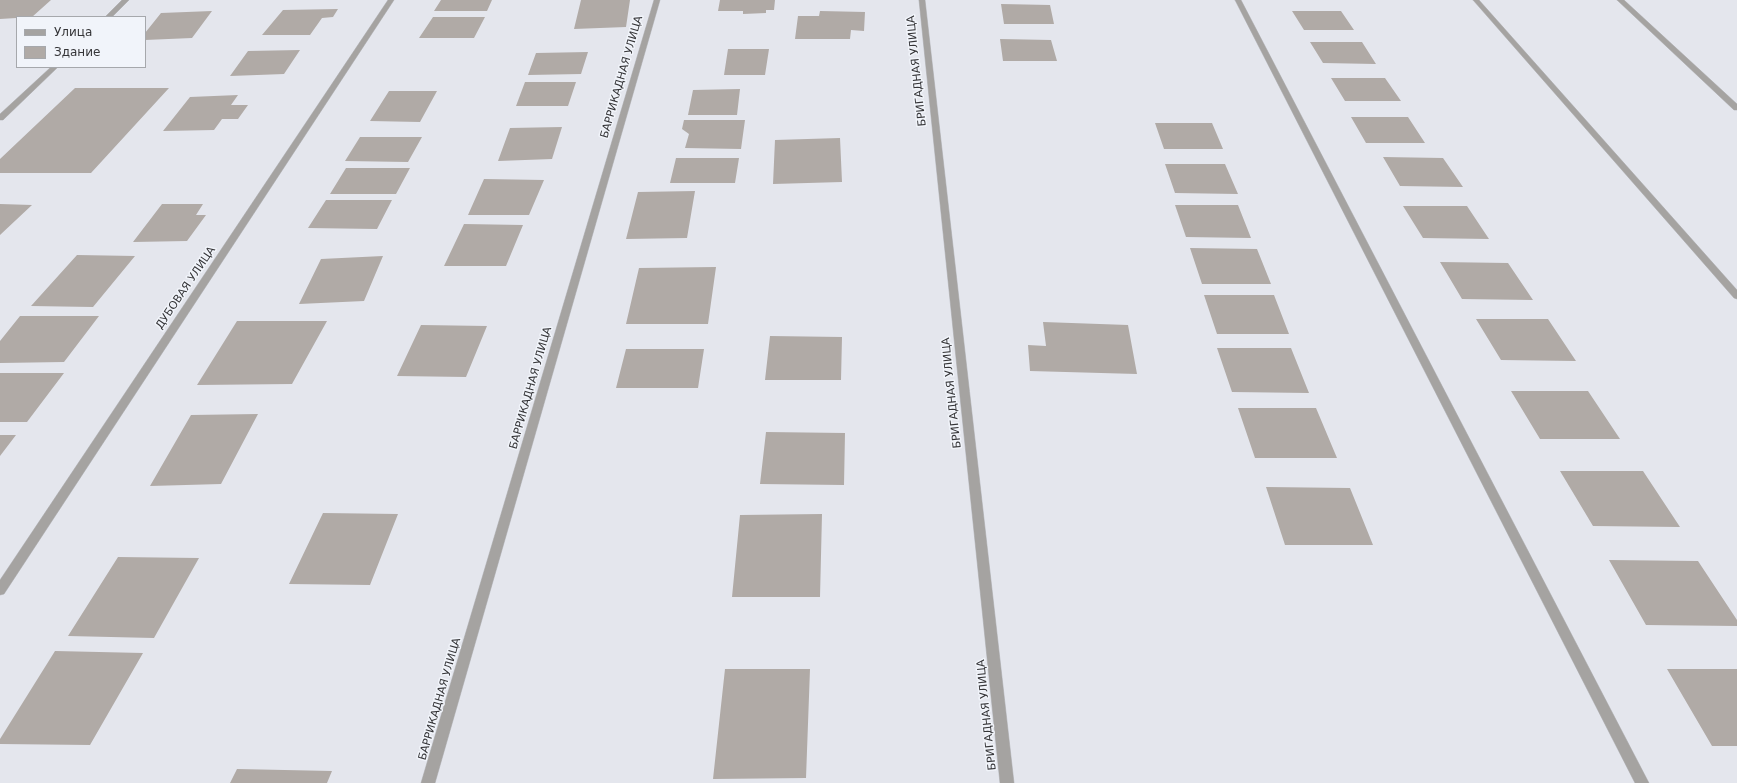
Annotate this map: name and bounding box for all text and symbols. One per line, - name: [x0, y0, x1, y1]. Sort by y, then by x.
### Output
- street label: БАРРИКАДНАЯ УЛИЦА: [598, 14, 646, 140]
- street label: БРИГАДНАЯ УЛИЦА: [905, 15, 929, 127]
- legend: [16, 16, 146, 68]
- text: Улица: [54, 25, 92, 39]
- text: Здание: [54, 45, 100, 59]
- street label: ДУБОВАЯ УЛИЦА: [153, 244, 219, 332]
- street label: БАРРИКАДНАЯ УЛИЦА: [507, 325, 555, 451]
- street label: БРИГАДНАЯ УЛИЦА: [940, 337, 964, 449]
- street label: БАРРИКАДНАЯ УЛИЦА: [416, 636, 464, 762]
- street label: БРИГАДНАЯ УЛИЦА: [975, 659, 999, 771]

